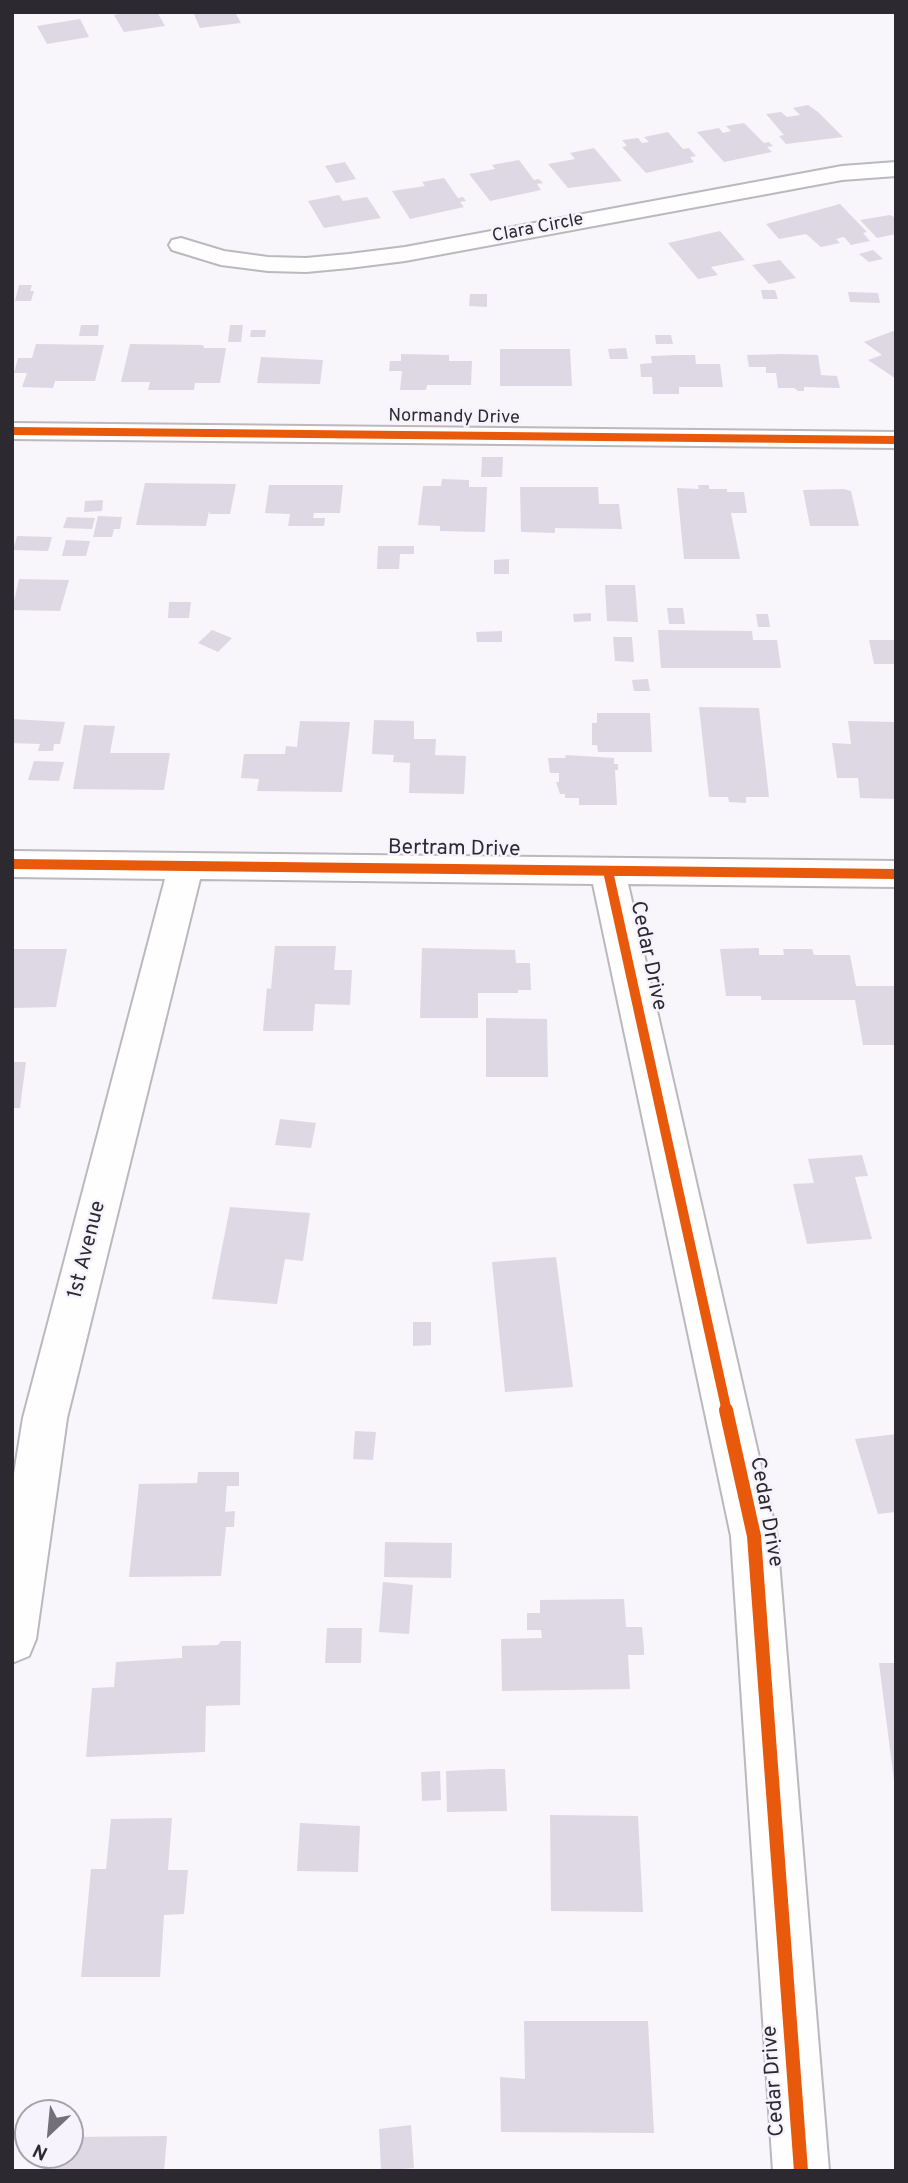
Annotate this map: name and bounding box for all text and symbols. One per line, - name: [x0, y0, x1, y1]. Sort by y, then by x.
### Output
- street label: Clara Circle: [491, 210, 585, 248]
- street label: Normandy Drive: [388, 406, 520, 430]
- street label: Bertram Drive: [387, 836, 521, 864]
- street label: Cedar Drive: [623, 899, 671, 1013]
- street label: 1st Avenue: [64, 1198, 112, 1302]
- street label: Cedar Drive: [743, 1455, 787, 1569]
- street label: Cedar Drive: [759, 2025, 791, 2137]
- north arrow: [14, 2099, 84, 2169]
- text: N: [29, 2137, 52, 2165]

